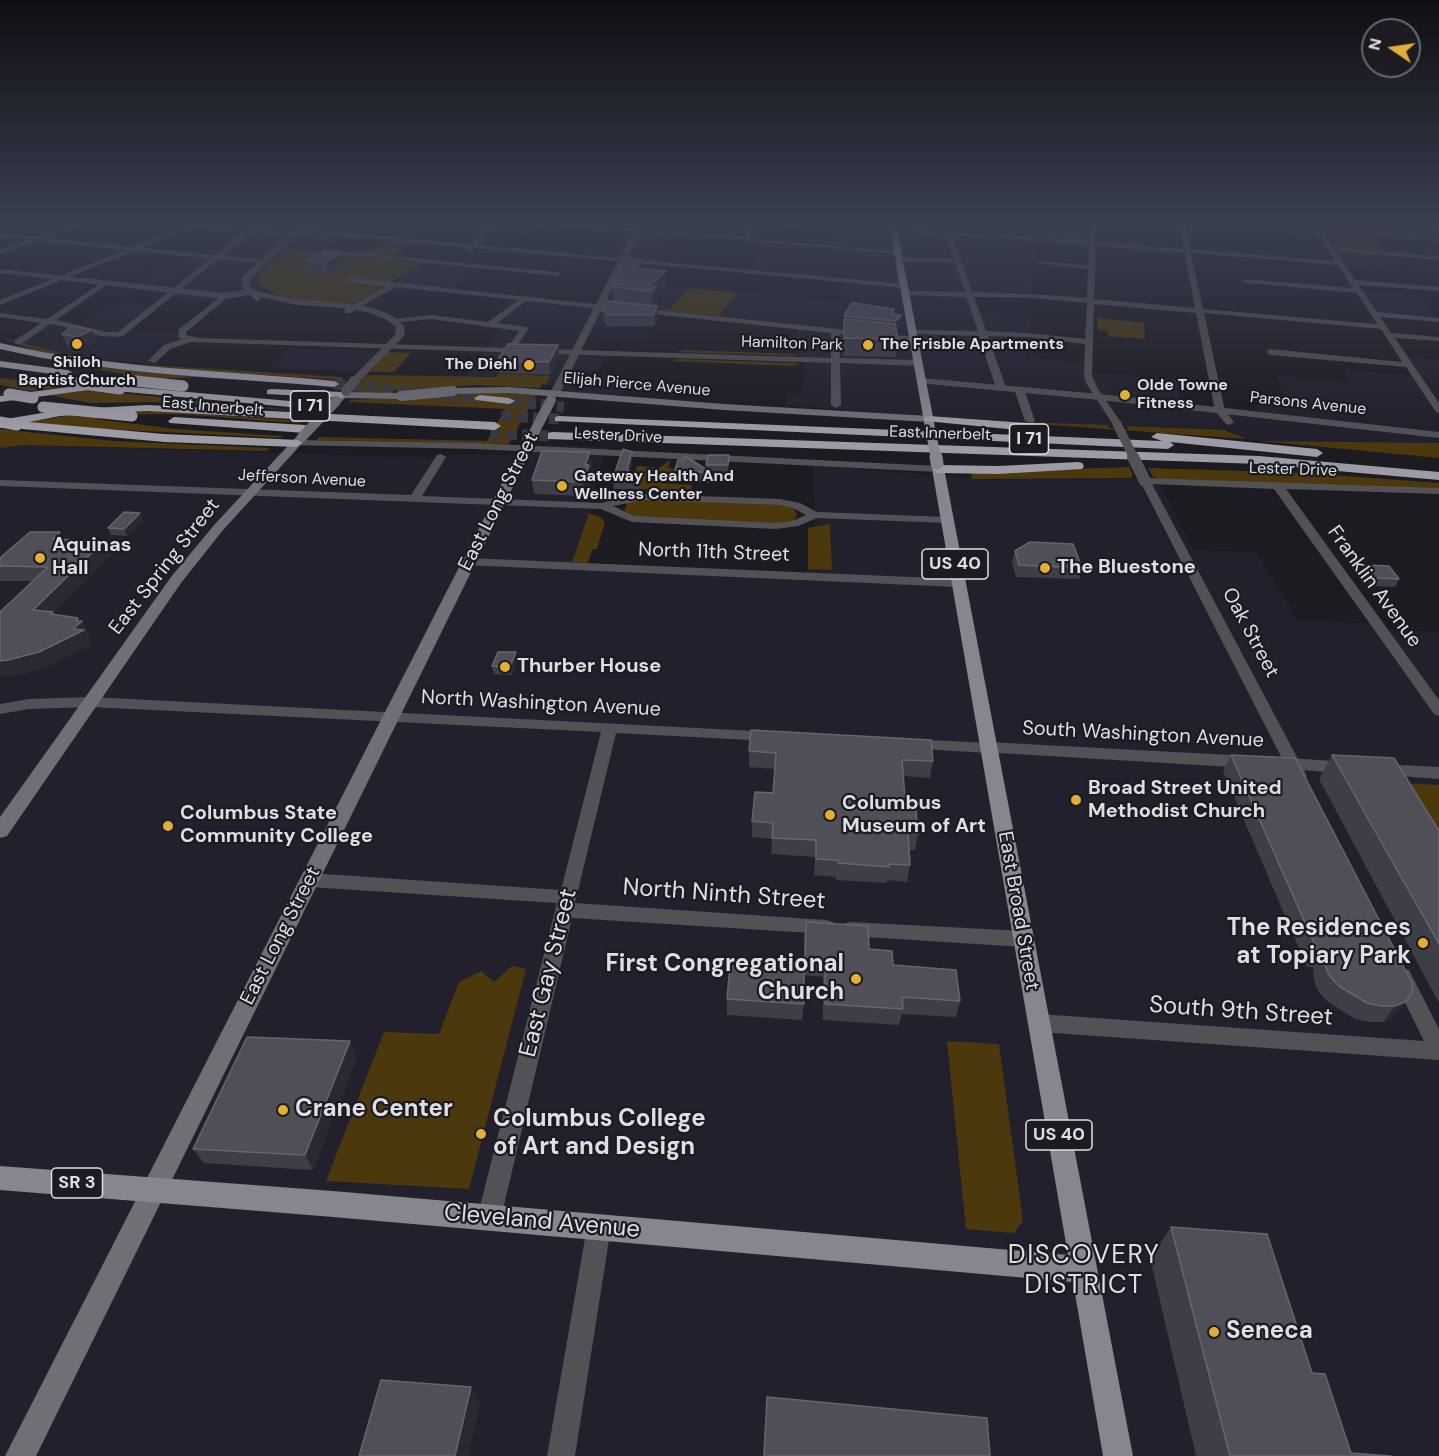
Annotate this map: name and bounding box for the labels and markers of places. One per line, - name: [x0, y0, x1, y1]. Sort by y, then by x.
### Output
- place label: The Frisble Apartments: [880, 335, 1064, 355]
- marker: Shiloh Baptist Church: [70, 337, 84, 351]
- marker: The Frisble Apartments: [861, 338, 875, 352]
- place label: Shiloh Baptist Church: [18, 353, 136, 391]
- place label: The Diehl: [445, 355, 517, 375]
- marker: The Diehl: [522, 358, 536, 372]
- place label: Olde Towne Fitness: [1137, 376, 1228, 414]
- marker: Olde Towne Fitness: [1118, 388, 1132, 402]
- place label: Gateway Health And Wellness Center: [574, 467, 734, 505]
- marker: Gateway Health And Wellness Center: [555, 479, 569, 493]
- place label: Aquinas Hall: [52, 534, 131, 581]
- marker: Aquinas Hall: [33, 551, 47, 565]
- place label: The Bluestone: [1057, 556, 1196, 580]
- marker: The Bluestone: [1038, 561, 1052, 575]
- place label: Thurber House: [517, 655, 661, 679]
- marker: Thurber House: [498, 660, 512, 674]
- place label: Broad Street United Methodist Church: [1088, 777, 1282, 824]
- place label: Columbus Museum of Art: [842, 792, 986, 839]
- marker: Broad Street United Methodist Church: [1069, 793, 1083, 807]
- place label: Columbus State Community College: [180, 802, 373, 849]
- marker: Columbus Museum of Art: [823, 808, 837, 822]
- marker: Columbus State Community College: [161, 819, 175, 833]
- place label: The Residences at Topiary Park: [1227, 915, 1411, 971]
- marker: The Residences at Topiary Park: [1416, 936, 1430, 950]
- place label: First Congregational Church: [605, 951, 844, 1007]
- marker: First Congregational Church: [849, 972, 863, 986]
- place label: Crane Center: [295, 1096, 453, 1124]
- marker: Crane Center: [276, 1103, 290, 1117]
- place label: Columbus College of Art and Design: [493, 1106, 706, 1162]
- marker: Columbus College of Art and Design: [474, 1127, 488, 1141]
- place label: Seneca: [1226, 1318, 1313, 1346]
- marker: Seneca: [1207, 1325, 1221, 1339]

